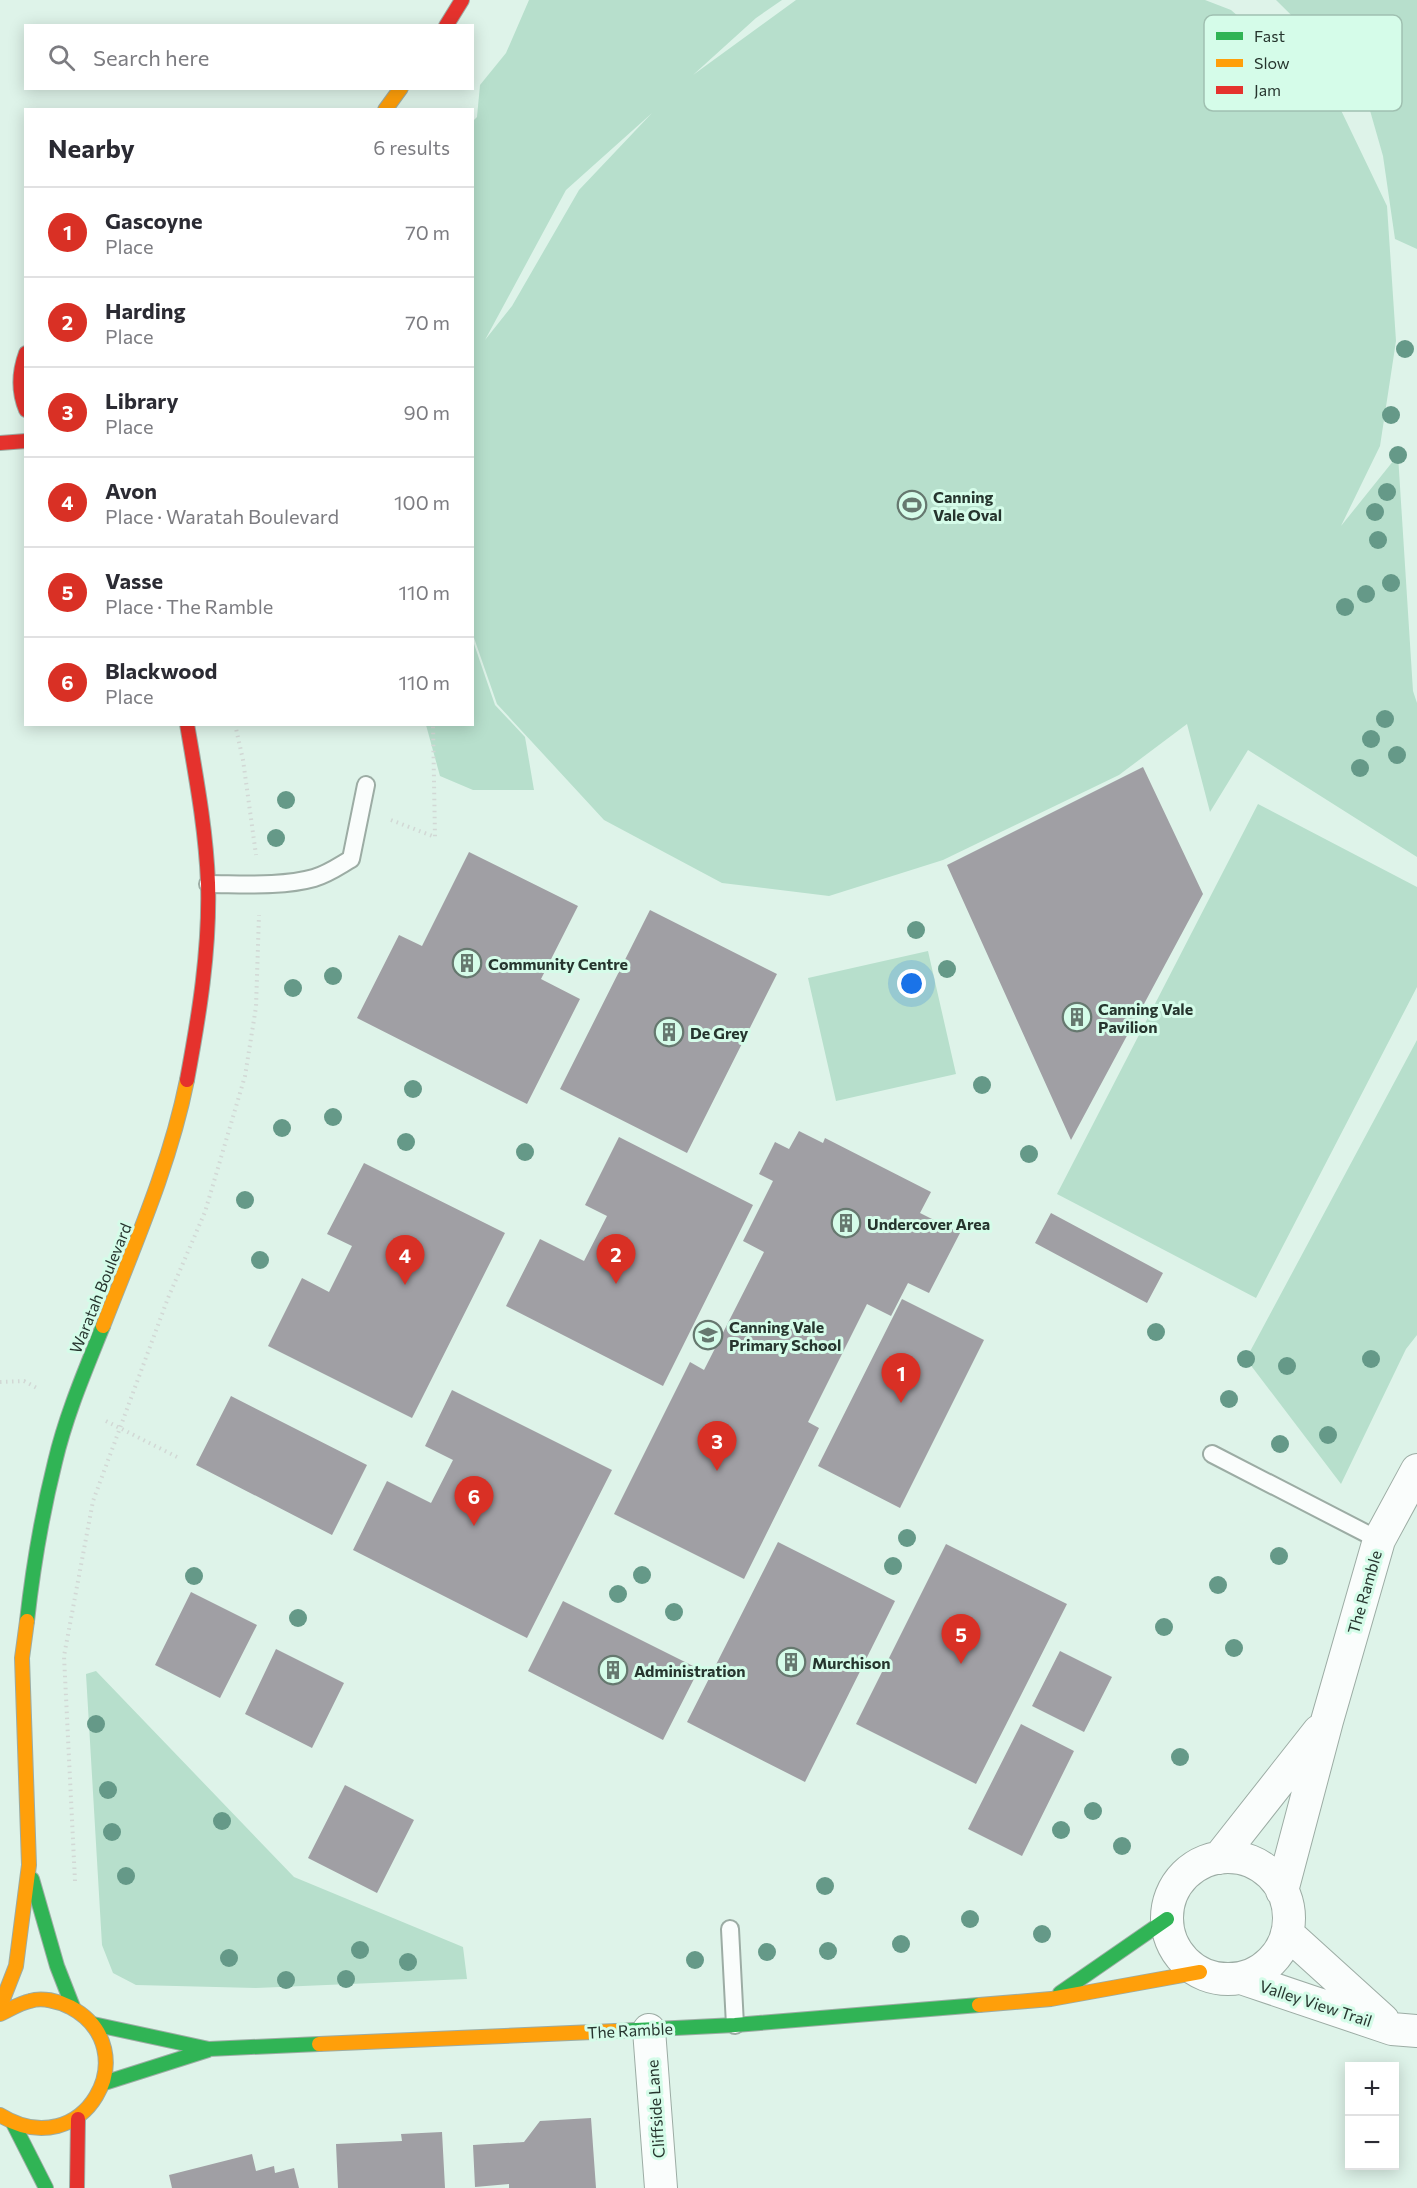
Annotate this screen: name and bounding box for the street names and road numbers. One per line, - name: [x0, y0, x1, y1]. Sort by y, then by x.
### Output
- street label: Waratah Boulevard: [65, 1220, 135, 1356]
- street label: The Ramble: [1343, 1548, 1385, 1636]
- street label: Valley View Trail: [1257, 1976, 1375, 2030]
- street label: The Ramble: [587, 2018, 673, 2042]
- street label: Cliffside Lane: [642, 2059, 668, 2159]

